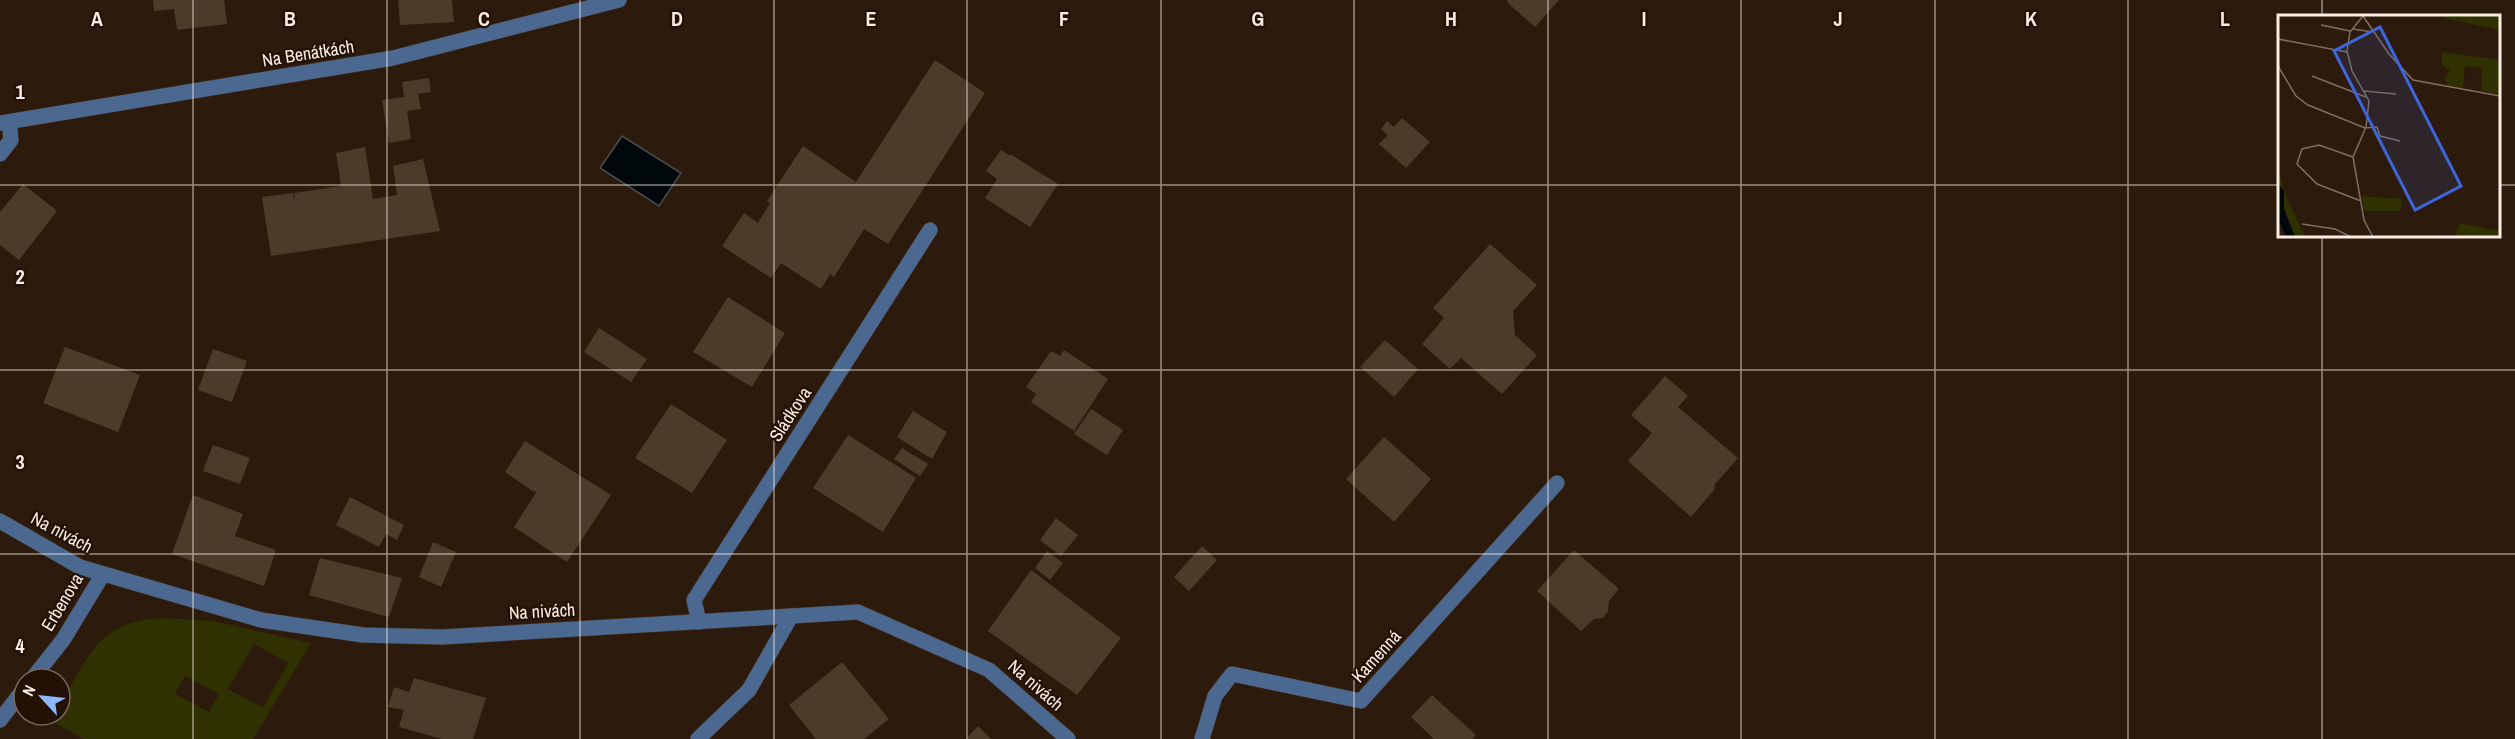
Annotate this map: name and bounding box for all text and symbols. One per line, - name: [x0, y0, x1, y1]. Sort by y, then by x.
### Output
- text: A: [91, 5, 103, 32]
- text: B: [284, 5, 296, 32]
- text: C: [478, 5, 490, 32]
- text: D: [671, 5, 683, 32]
- text: E: [866, 5, 877, 32]
- text: F: [1059, 5, 1069, 32]
- text: G: [1252, 5, 1264, 32]
- text: H: [1445, 5, 1457, 32]
- text: I: [1642, 5, 1646, 32]
- text: J: [1833, 5, 1843, 32]
- text: K: [2025, 5, 2037, 32]
- text: L: [2220, 5, 2230, 32]
- inset map: [2278, 15, 2500, 237]
- street label: Na Benátkách: [260, 33, 356, 73]
- text: 1: [15, 78, 25, 105]
- text: 2: [15, 263, 25, 290]
- street label: Sládkova: [763, 382, 817, 446]
- text: 3: [15, 448, 25, 475]
- street label: Na nivách: [27, 505, 97, 559]
- street label: Erbenova: [35, 568, 89, 636]
- street label: Na nivách: [508, 597, 576, 625]
- street label: Kamenná: [1346, 624, 1406, 688]
- text: 4: [15, 632, 25, 659]
- street label: Na nivách: [1003, 654, 1069, 716]
- north arrow: [12, 667, 72, 727]
- text: N: [17, 681, 41, 699]

